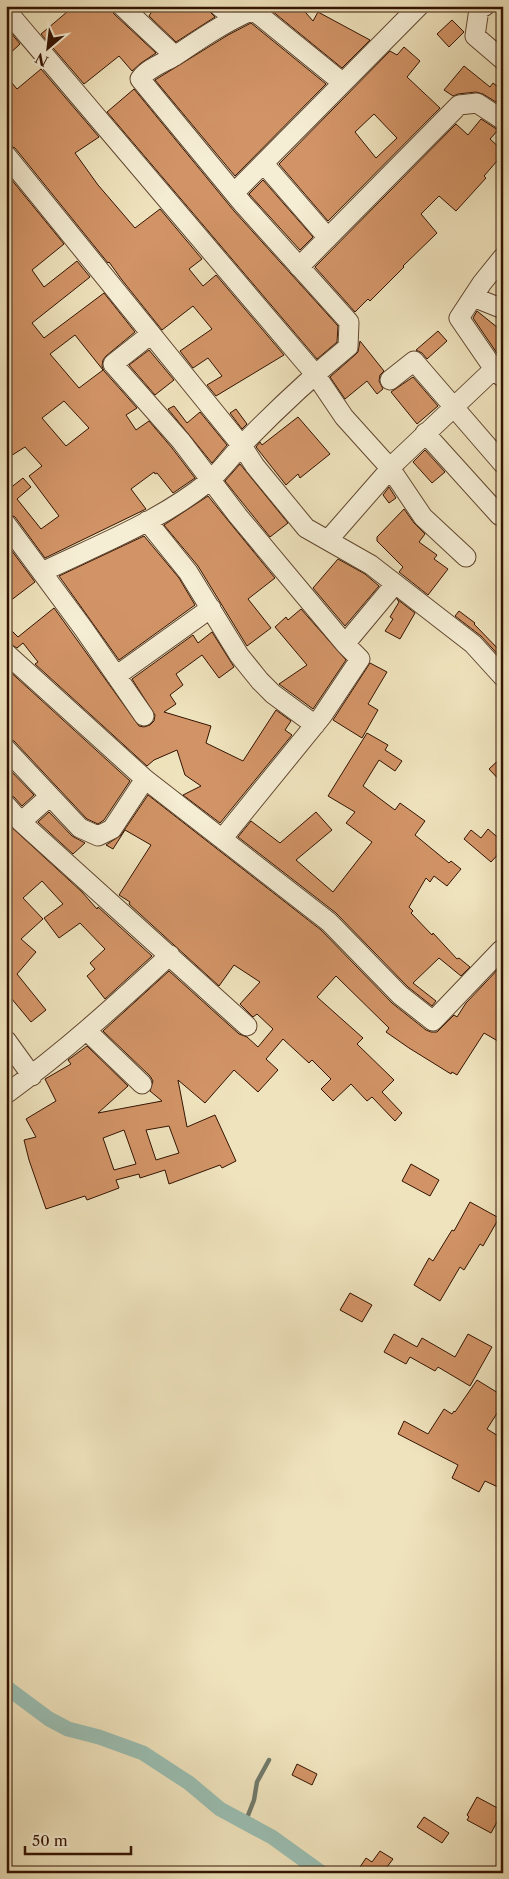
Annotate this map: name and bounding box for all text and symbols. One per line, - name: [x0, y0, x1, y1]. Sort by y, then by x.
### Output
- north arrow: [22, 22, 72, 72]
- text: N: [32, 49, 51, 70]
- scale bar: [25, 1824, 131, 1856]
- text: 50 m: [32, 1831, 68, 1850]

